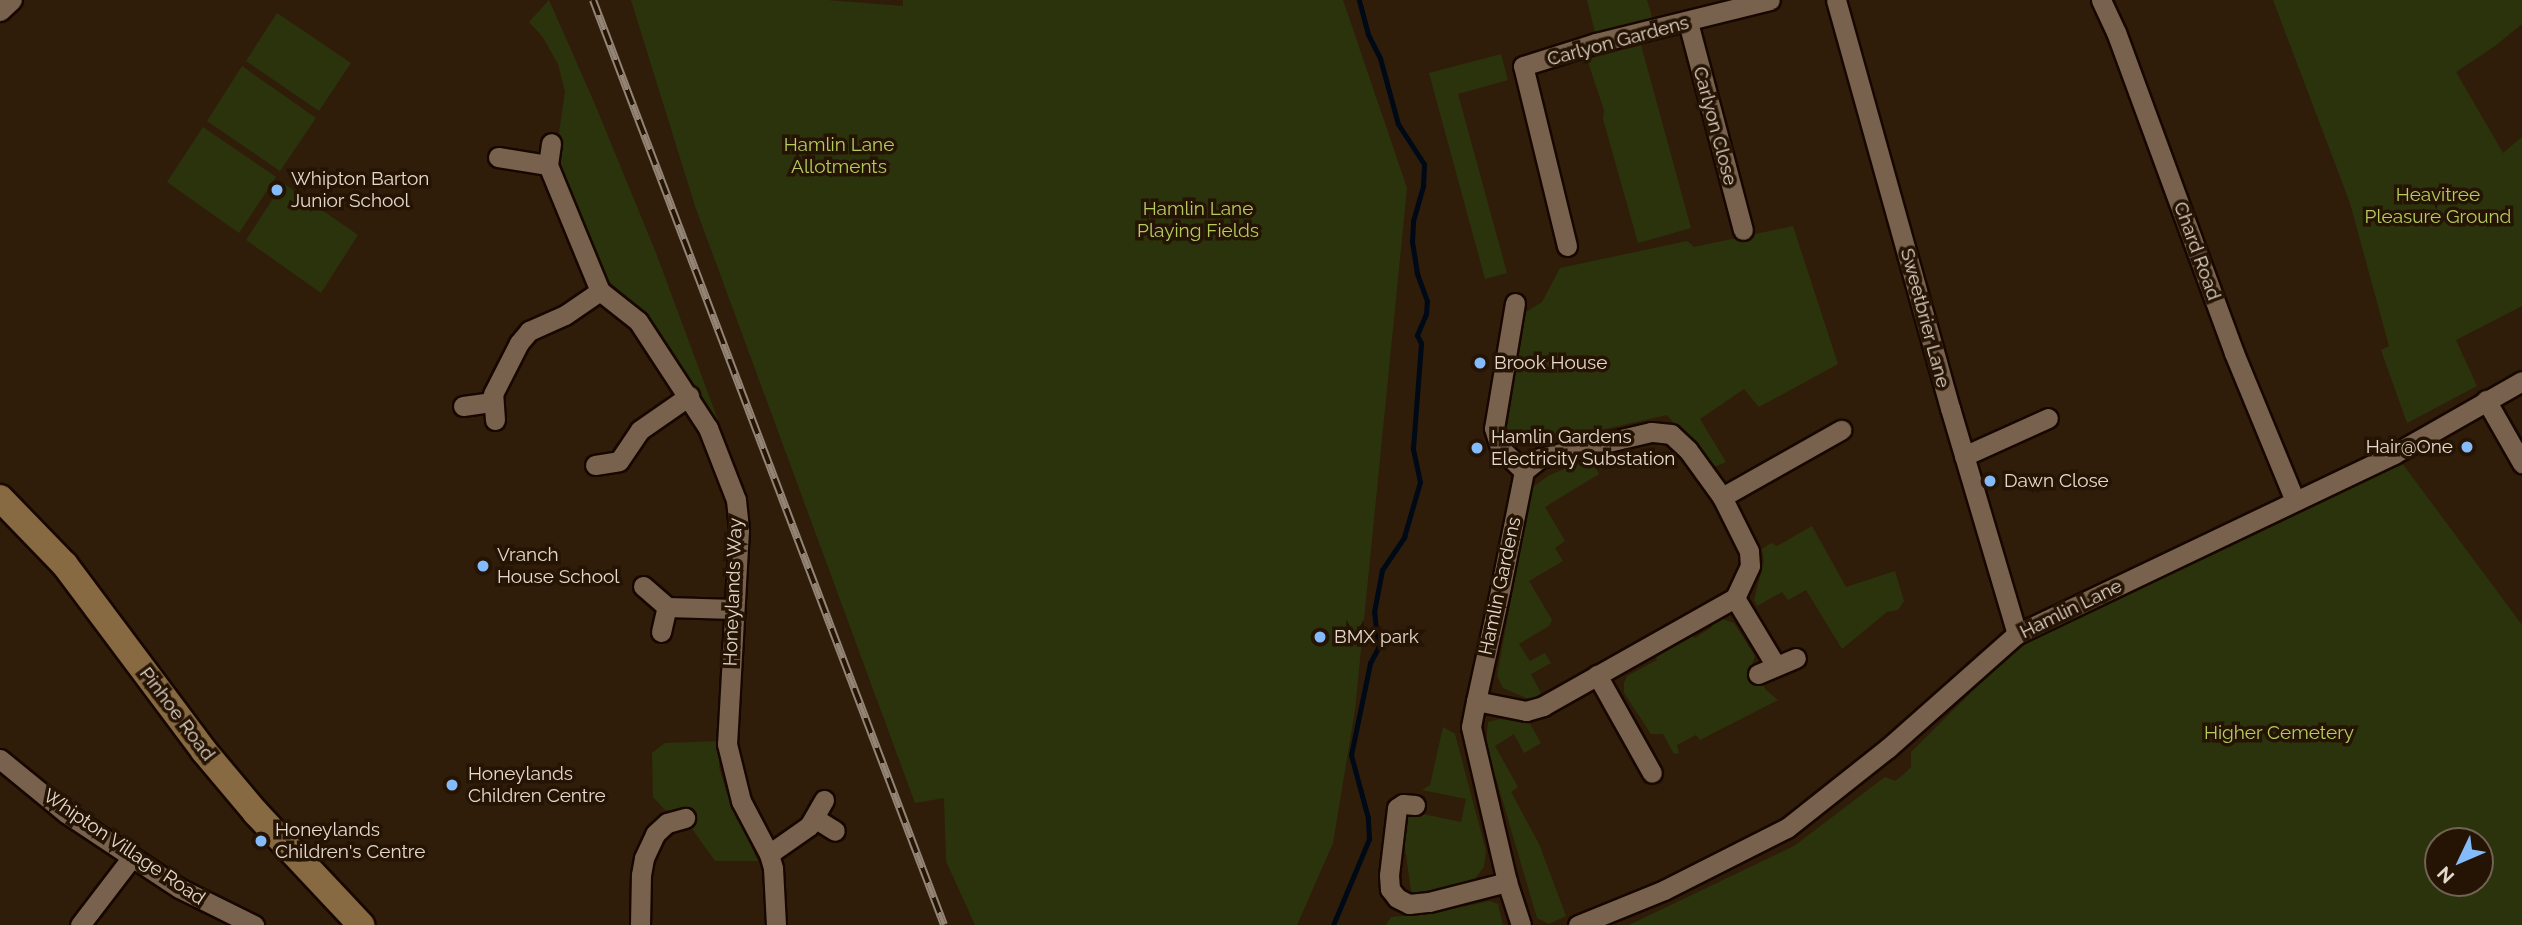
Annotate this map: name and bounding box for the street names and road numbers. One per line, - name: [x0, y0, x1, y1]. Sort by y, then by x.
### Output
- street label: Carlyon Gardens: [1545, 11, 1691, 71]
- street label: Carlyon Close: [1688, 64, 1742, 188]
- street label: Chard Road: [2169, 199, 2225, 303]
- street label: Sweetbrier Lane: [1895, 246, 1955, 390]
- street label: Hamlin Gardens: [1474, 515, 1526, 657]
- street label: Honeylands Way: [719, 517, 747, 667]
- street label: Hamlin Lane: [2016, 575, 2126, 643]
- street label: Pinhoe Road: [134, 663, 220, 765]
- street label: Whipton Village Road: [38, 784, 210, 910]

